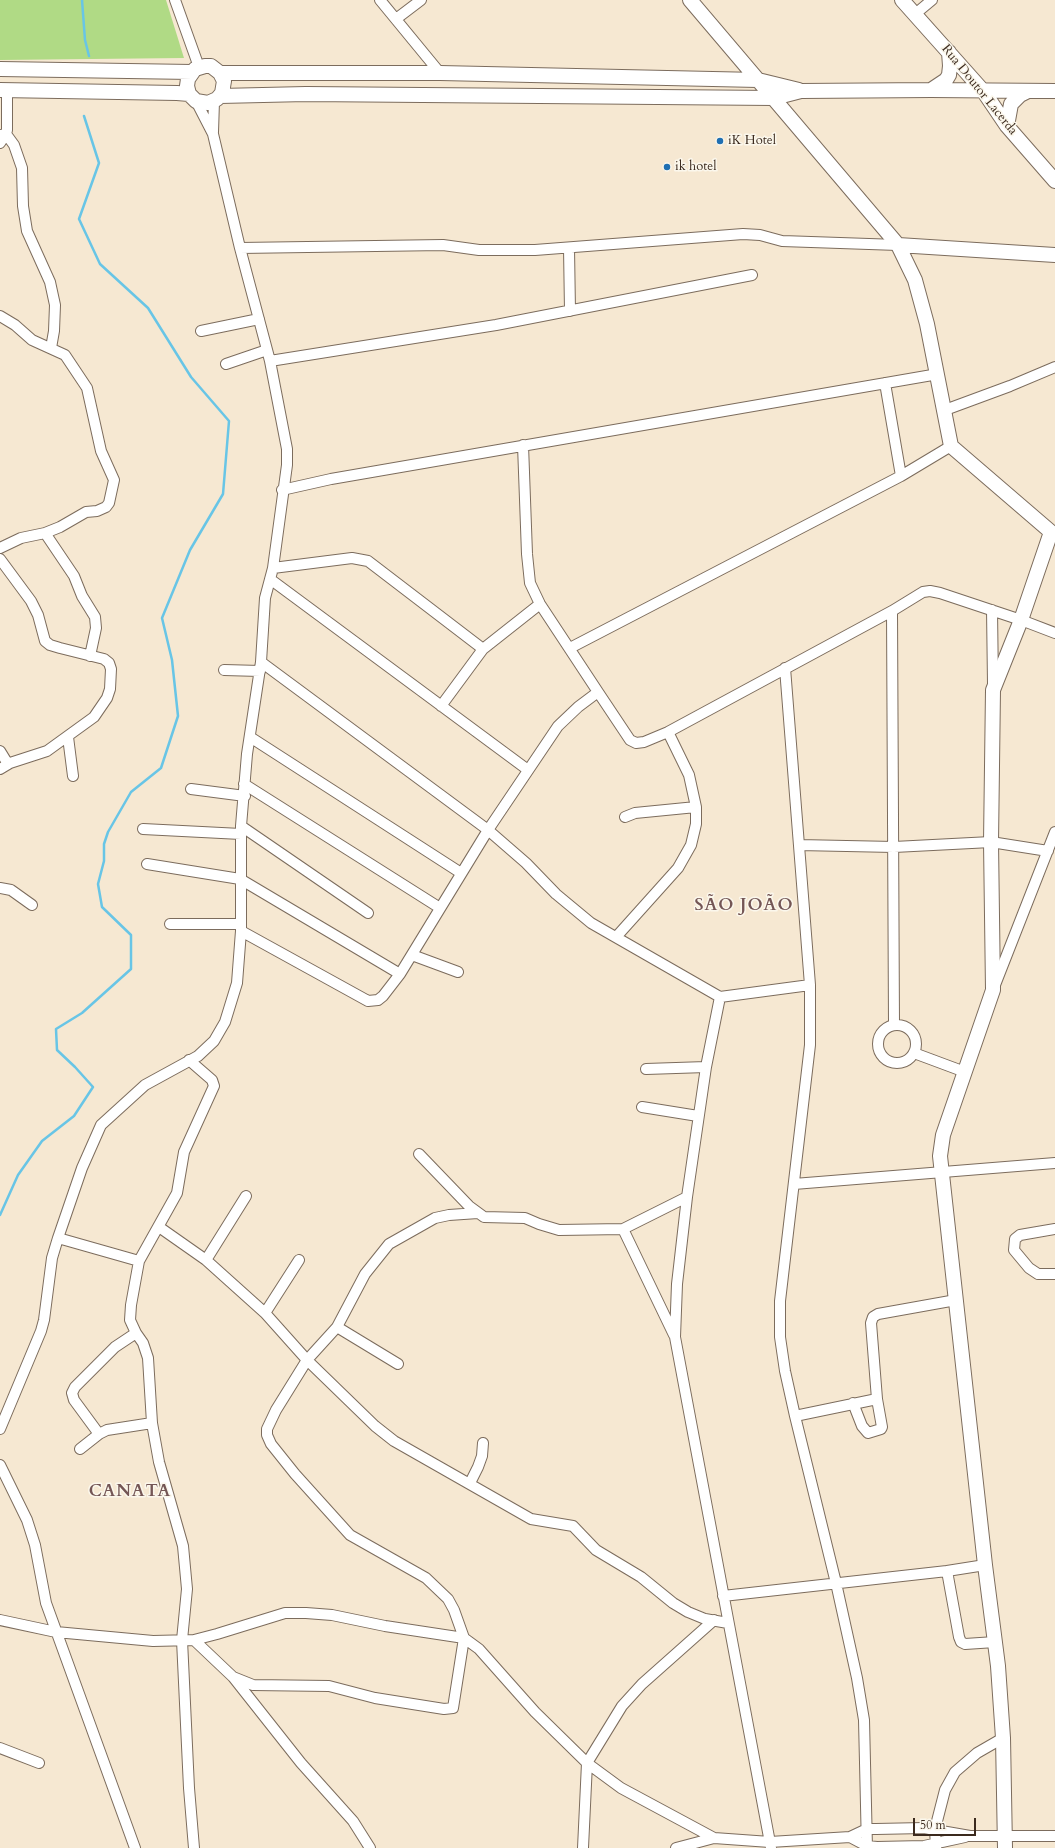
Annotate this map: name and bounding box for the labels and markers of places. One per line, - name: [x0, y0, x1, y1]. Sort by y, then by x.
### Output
- place label: iK Hotel: [728, 133, 776, 149]
- marker: iK Hotel: [715, 136, 725, 146]
- place label: ik hotel: [675, 159, 717, 175]
- marker: ik hotel: [662, 162, 672, 172]

